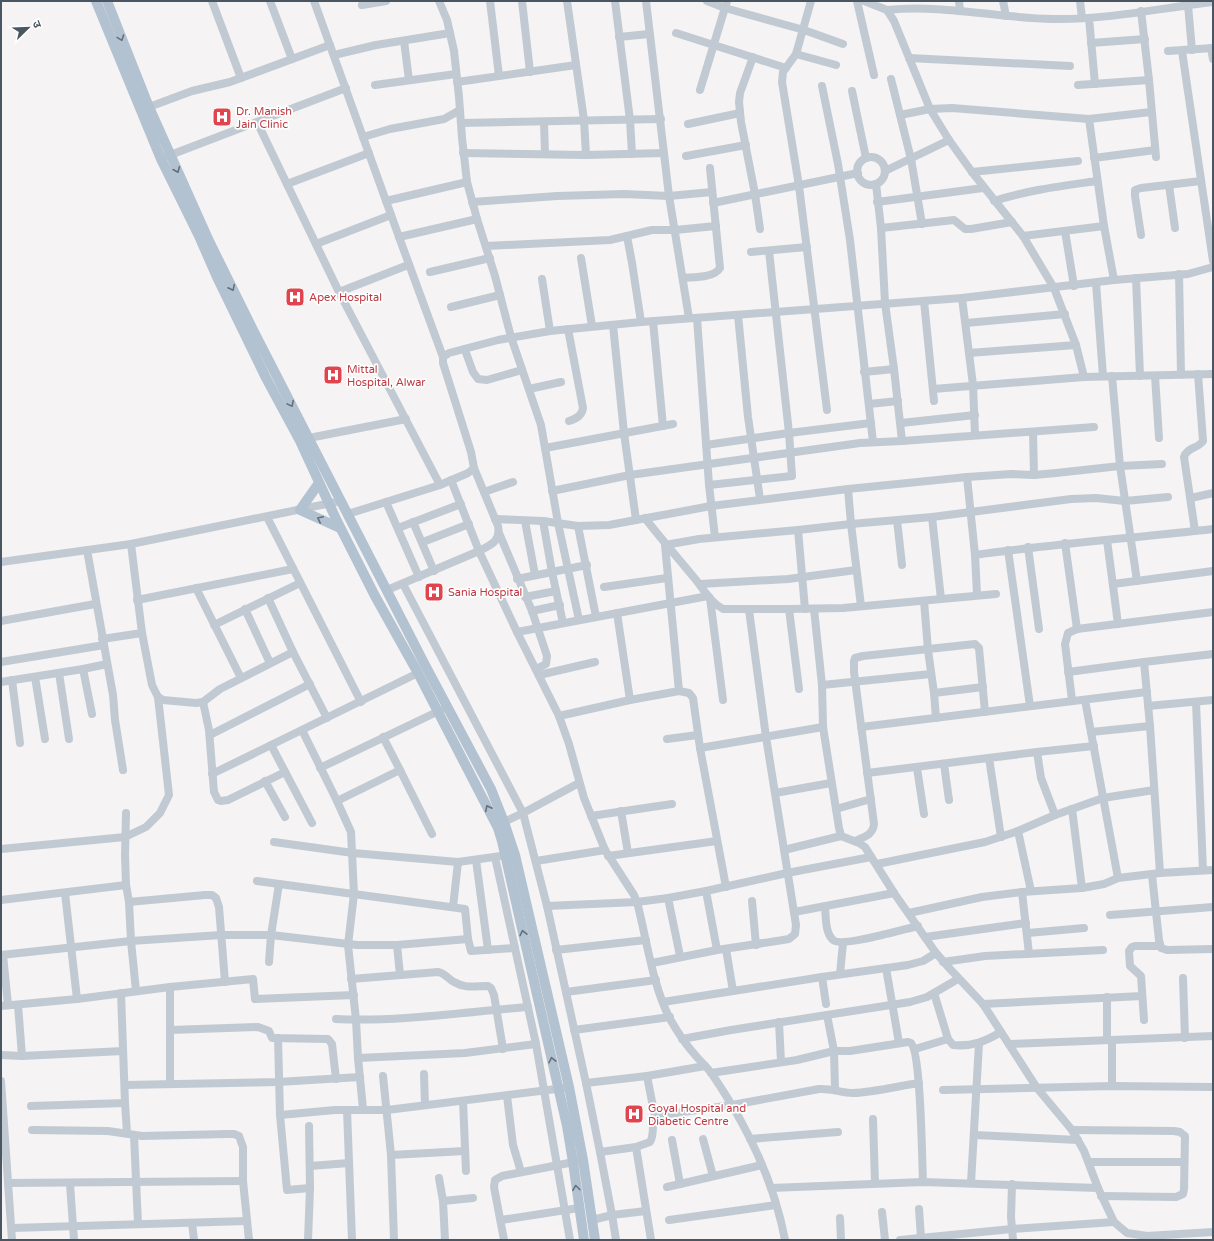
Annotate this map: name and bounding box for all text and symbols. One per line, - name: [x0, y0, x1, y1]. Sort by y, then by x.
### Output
- north arrow: [8, 8, 48, 48]
- text: उ: [30, 19, 44, 30]
- one-way arrow: [116, 34, 124, 41]
- place label: Dr. Manish Jain Clinic: [236, 105, 292, 131]
- hospital icon: Dr. Manish Jain Clinic: [211, 106, 233, 128]
- one-way arrow: [173, 166, 181, 173]
- one-way arrow: [227, 284, 235, 291]
- hospital icon: Apex Hospital: [284, 286, 306, 308]
- place label: Apex Hospital: [309, 291, 382, 304]
- place label: Mittal Hospital, Alwar: [347, 363, 426, 389]
- hospital icon: Mittal Hospital, Alwar: [322, 364, 344, 386]
- one-way arrow: [286, 400, 293, 407]
- one-way arrow: [316, 516, 324, 524]
- hospital icon: Sania Hospital: [423, 581, 445, 603]
- place label: Sania Hospital: [448, 586, 522, 599]
- one-way arrow: [485, 805, 493, 813]
- one-way arrow: [519, 930, 527, 936]
- one-way arrow: [548, 1057, 557, 1064]
- place label: Goyal Hospital and Diabetic Centre: [648, 1102, 746, 1128]
- hospital icon: Goyal Hospital and Diabetic Centre: [623, 1103, 645, 1125]
- one-way arrow: [572, 1184, 581, 1191]

